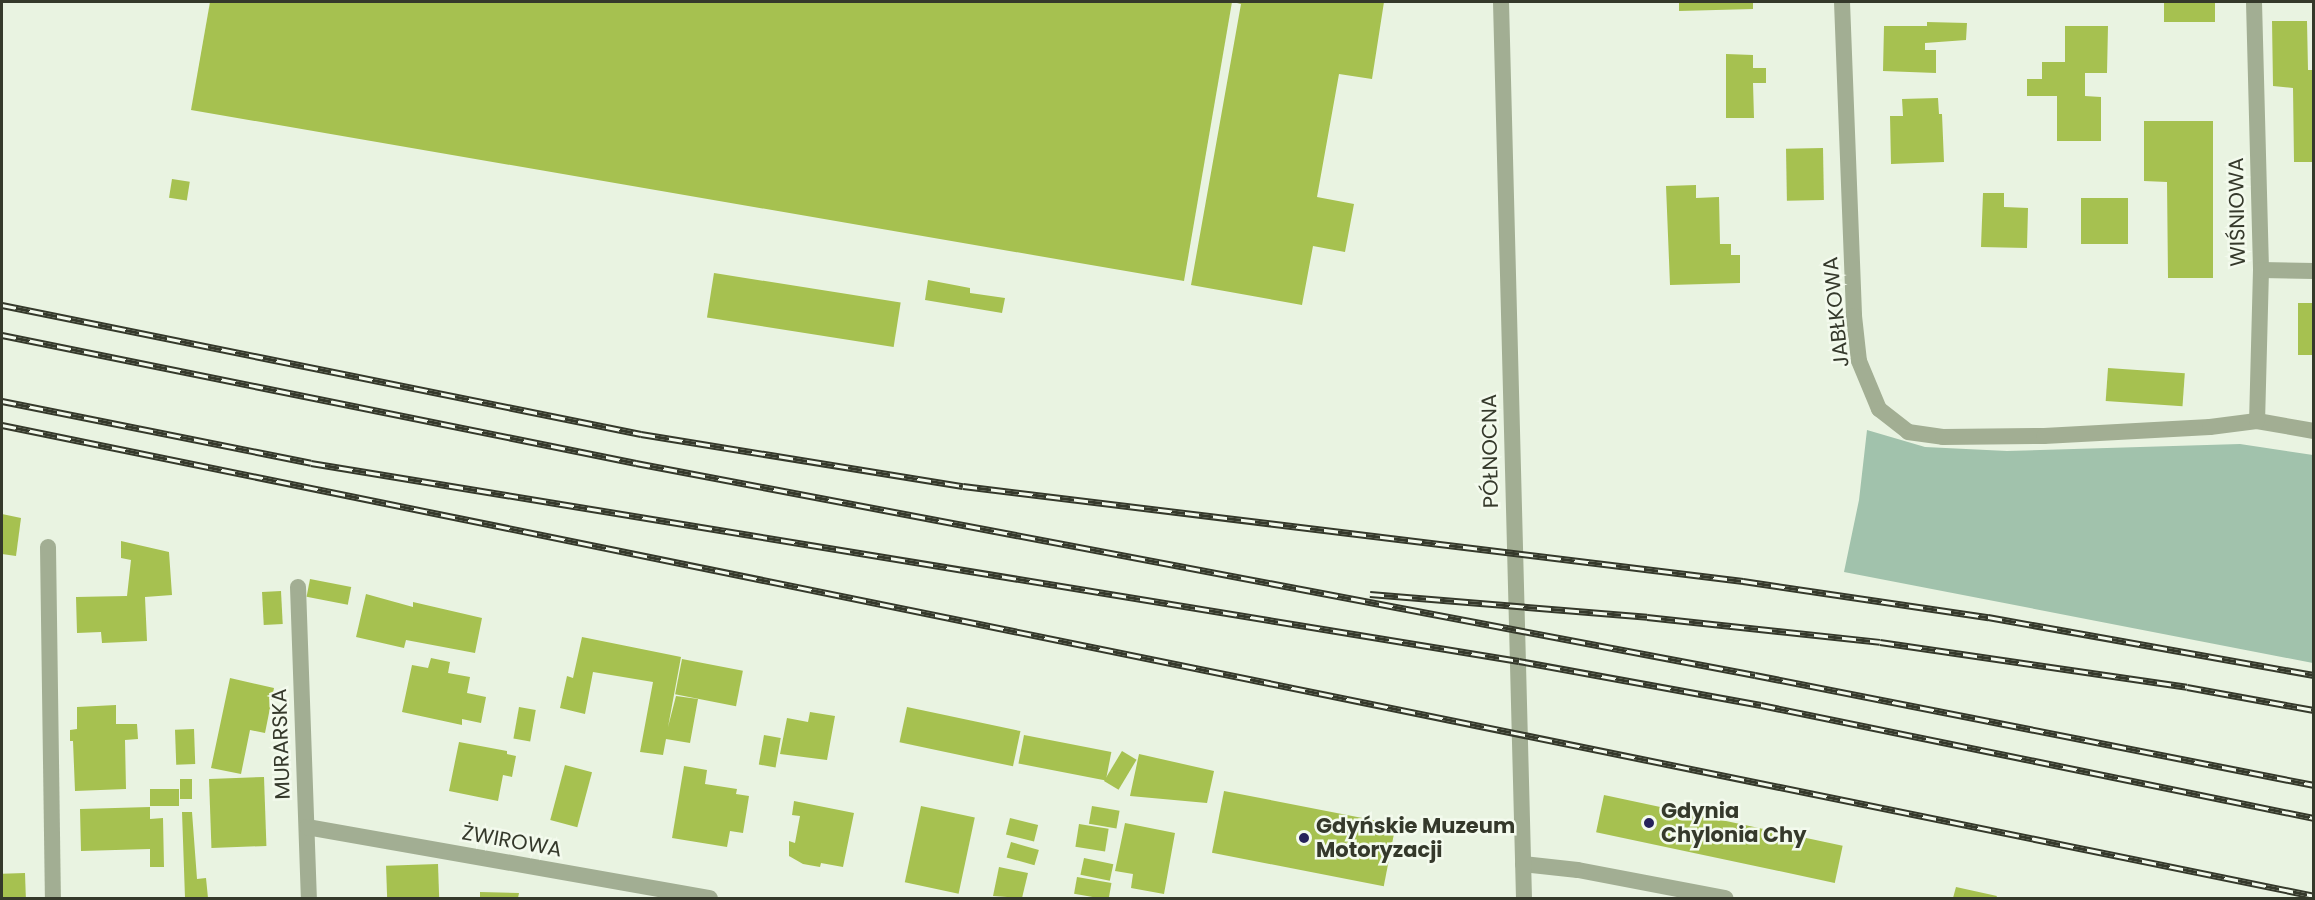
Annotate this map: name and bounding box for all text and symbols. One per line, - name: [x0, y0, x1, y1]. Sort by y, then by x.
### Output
- street label: WIŚNIOWA: [2223, 157, 2251, 267]
- street label: JABŁKOWA: [1818, 255, 1854, 369]
- street label: PÓŁNOCNA: [1476, 394, 1504, 508]
- street label: MURARSKA: [266, 688, 296, 800]
- place label: Gdynia Chylonia Chy: [1661, 798, 1806, 848]
- place label: Gdyńskie Muzeum Motoryzacji: [1316, 813, 1515, 863]
- marker: Gdynia Chylonia Chy: [1642, 816, 1656, 830]
- street label: ŻWIROWA: [460, 820, 564, 862]
- marker: Gdyńskie Muzeum Motoryzacji: [1297, 831, 1311, 845]

